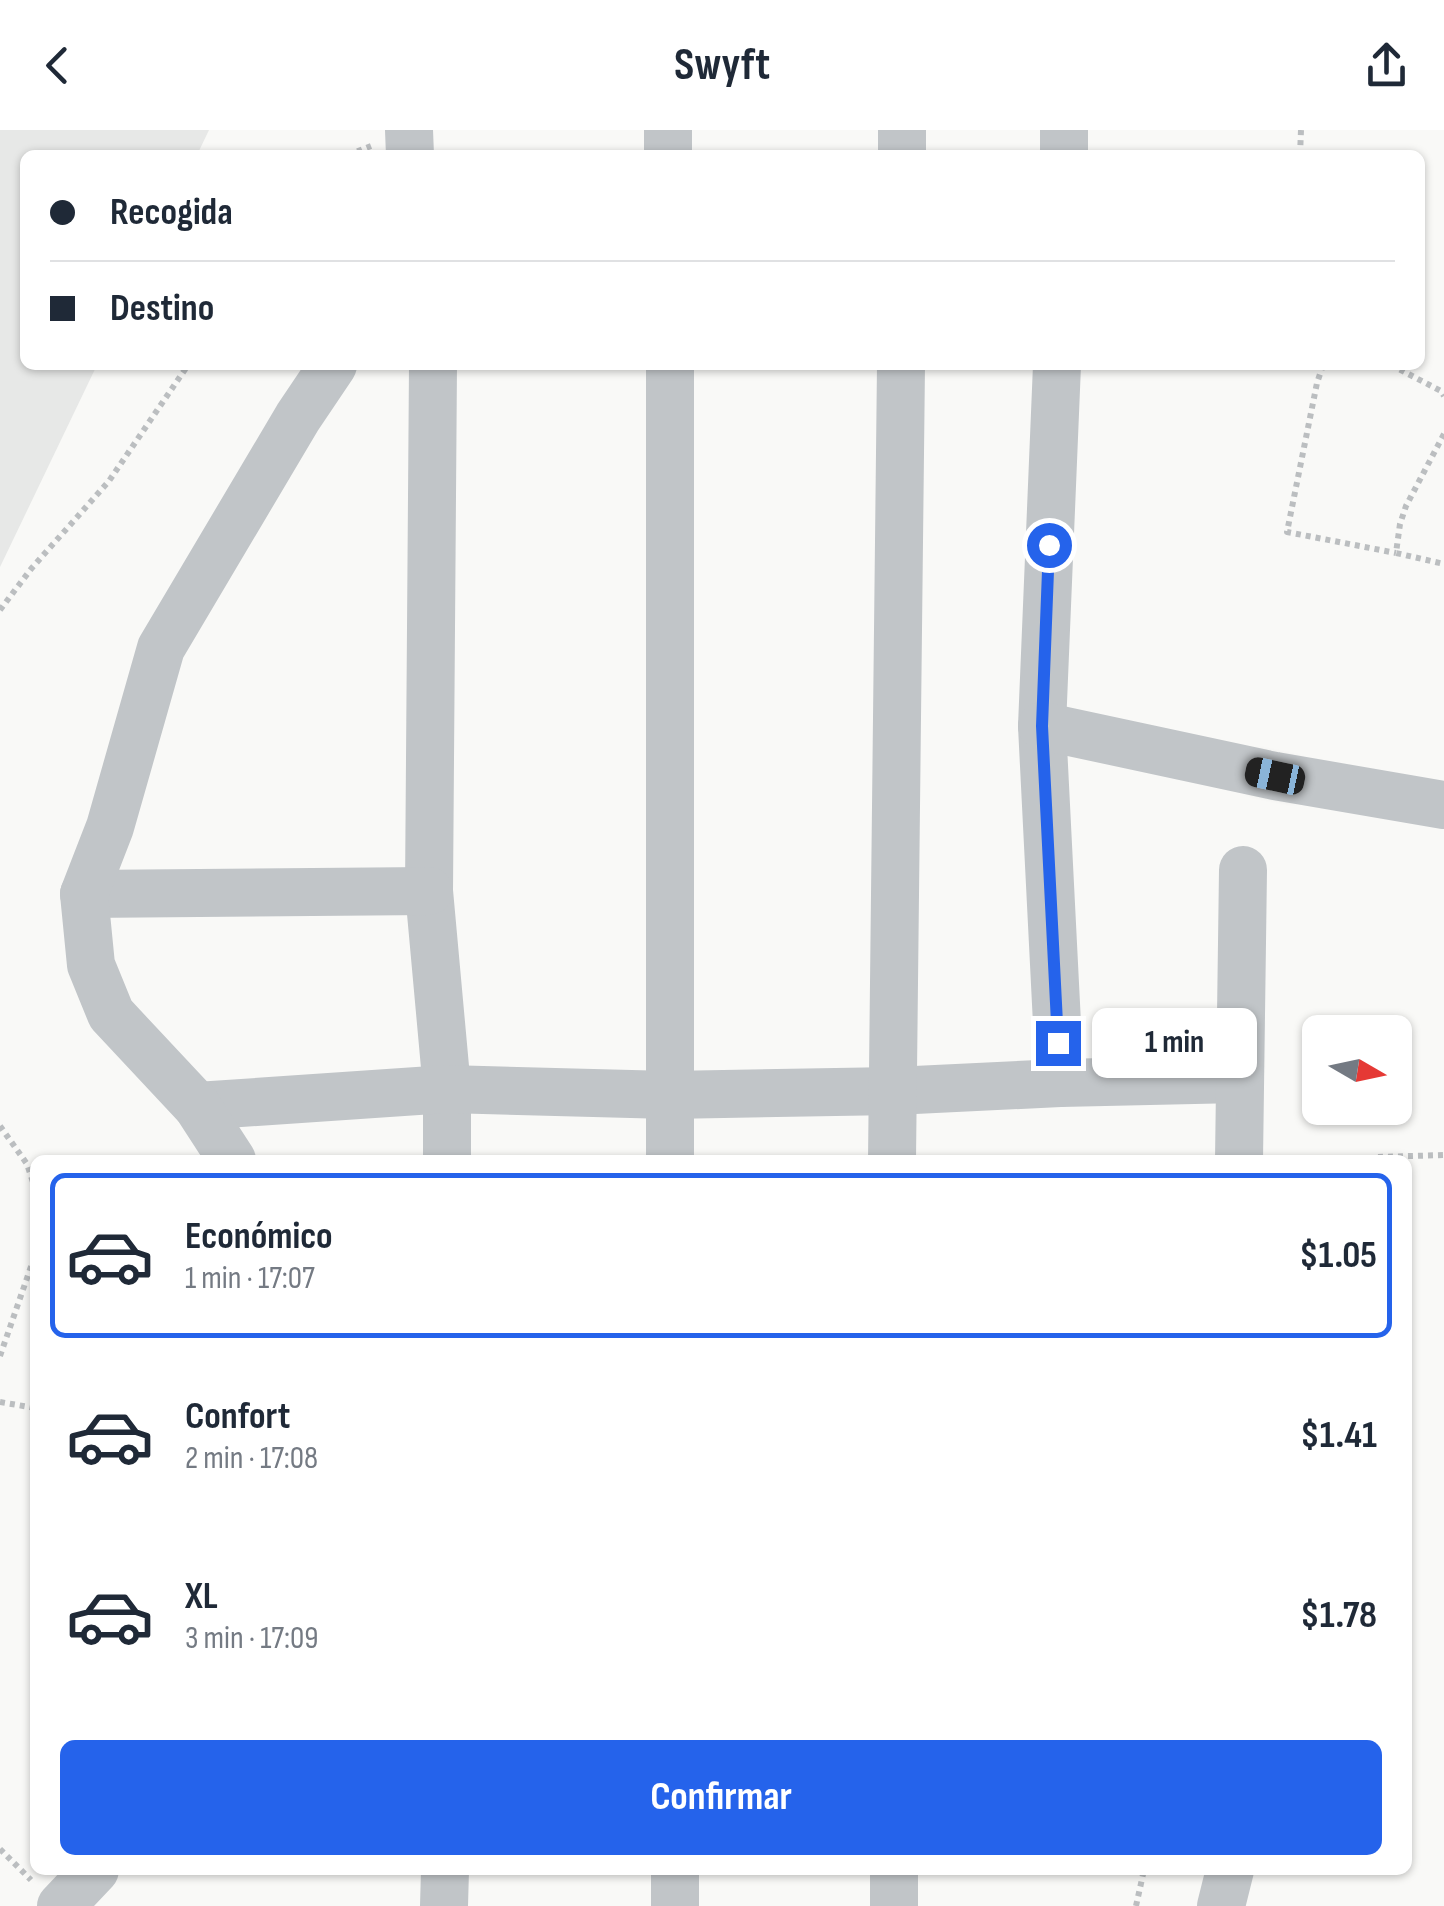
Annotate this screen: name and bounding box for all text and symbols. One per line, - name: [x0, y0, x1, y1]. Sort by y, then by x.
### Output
- icon: back: [30, 38, 85, 93]
- text: Swyft: [674, 38, 770, 93]
- icon: share: [1359, 38, 1414, 93]
- text: Recogida: [110, 190, 233, 235]
- text: Destino: [110, 286, 214, 331]
- route start: [1027, 523, 1072, 568]
- car: [1243, 755, 1307, 797]
- callout: 1 min: [1093, 1008, 1258, 1078]
- north arrow: [1302, 1015, 1412, 1125]
- map controls: [1302, 1015, 1412, 1125]
- route end: [1036, 1021, 1081, 1066]
- text: 1 min: [1145, 1023, 1204, 1062]
- icon: car: [65, 1211, 155, 1301]
- text: Económico: [185, 1214, 333, 1259]
- text: $1.05: [1299, 1233, 1377, 1278]
- text: 1 min · 17:07: [185, 1259, 315, 1298]
- icon: car: [65, 1391, 155, 1481]
- text: Confort: [185, 1394, 290, 1439]
- text: $1.41: [1300, 1413, 1377, 1458]
- text: 2 min · 17:08: [185, 1439, 318, 1478]
- icon: car: [65, 1571, 155, 1661]
- text: XL: [185, 1574, 218, 1619]
- text: $1.78: [1300, 1593, 1377, 1638]
- text: 3 min · 17:09: [185, 1619, 318, 1658]
- button: Confirmar: [60, 1740, 1382, 1855]

